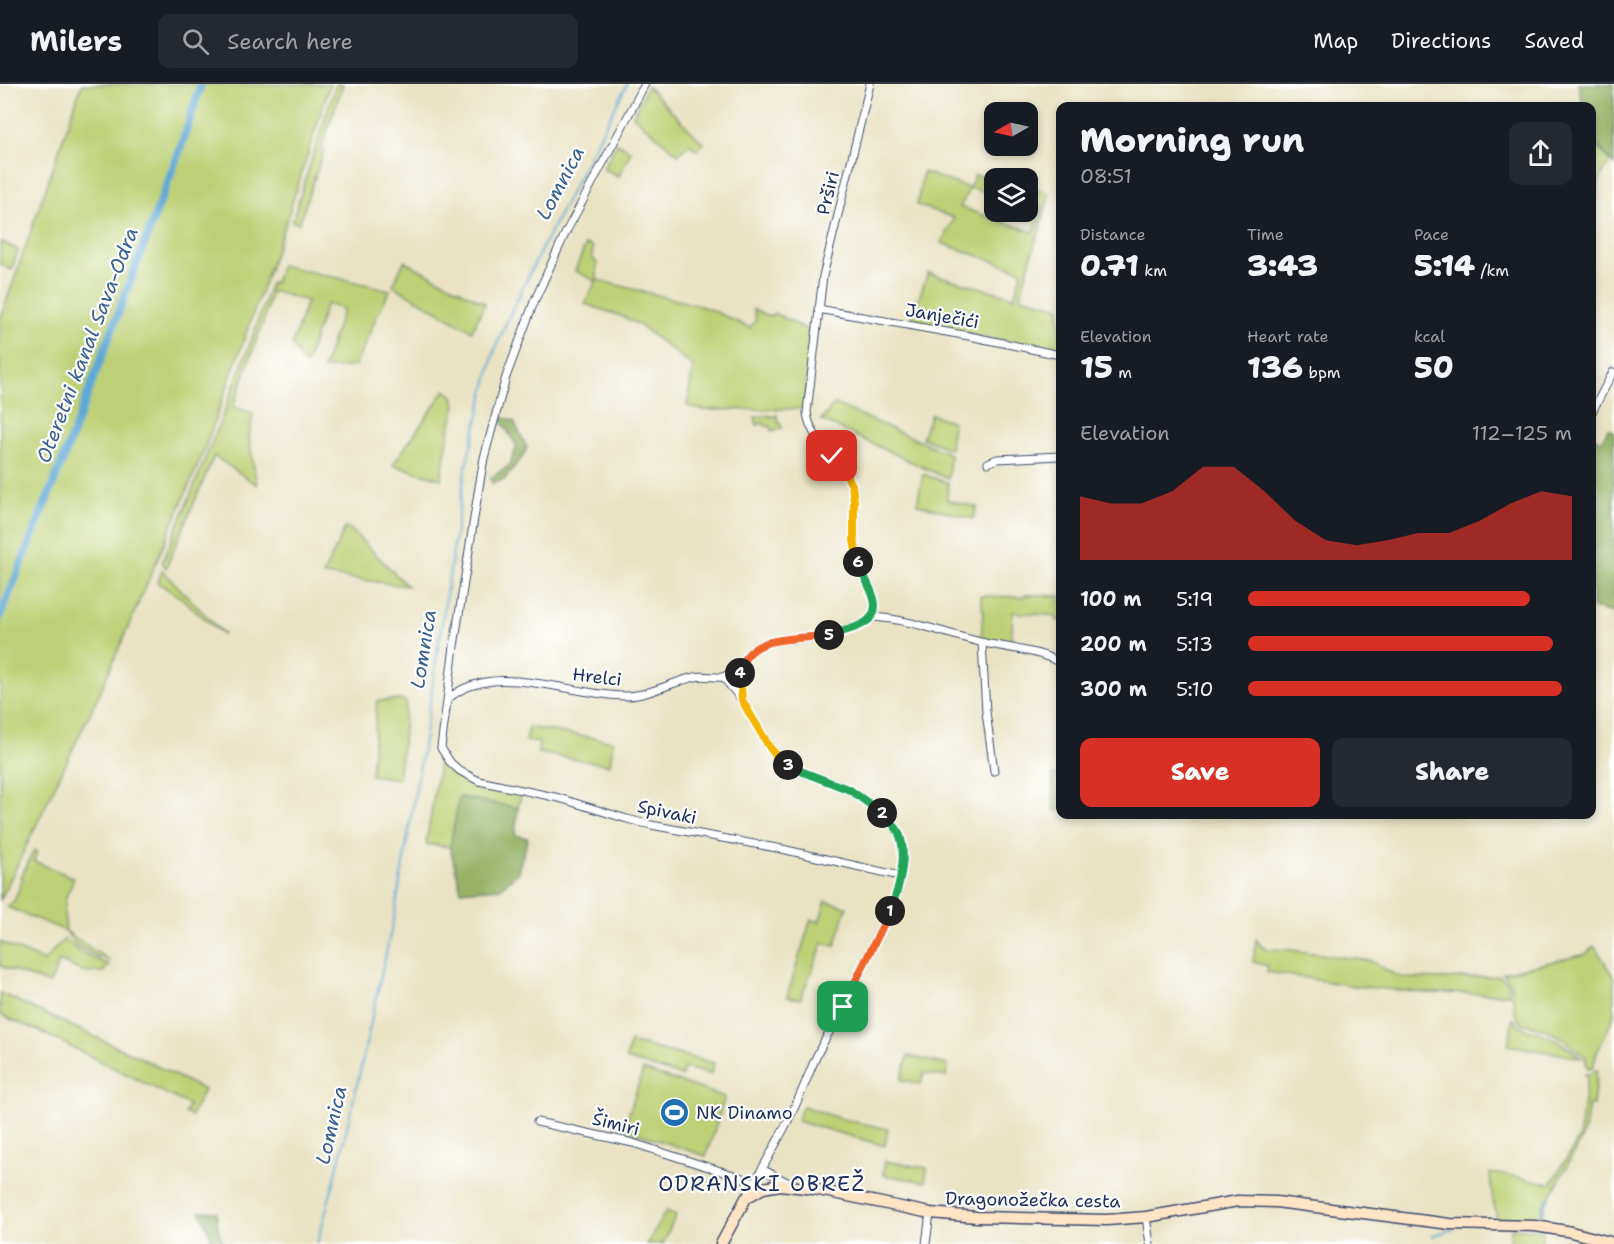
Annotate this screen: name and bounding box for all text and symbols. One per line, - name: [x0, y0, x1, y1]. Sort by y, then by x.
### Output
- search box: [158, 14, 578, 68]
- text: Milers: [30, 22, 122, 60]
- icon: search: [179, 25, 212, 58]
- text: Search here: [227, 27, 353, 56]
- text: Map: [1313, 27, 1358, 55]
- text: Directions: [1391, 27, 1491, 55]
- text: Saved: [1524, 27, 1584, 55]
- north arrow: [984, 102, 1038, 156]
- map controls: [984, 102, 1038, 222]
- text: Morning run: [1080, 118, 1304, 163]
- button: share: [1509, 122, 1572, 185]
- water label: Lomnica: [530, 142, 590, 224]
- text: 08:51: [1080, 163, 1132, 189]
- button: layers: [984, 168, 1038, 222]
- street label: Prširi: [811, 169, 845, 217]
- water label: Oteretni kanal Sava-Odra: [30, 224, 144, 466]
- text: Distance: [1080, 224, 1146, 245]
- text: Time: [1247, 224, 1284, 245]
- text: Pace: [1414, 224, 1449, 245]
- text: 0.71: [1080, 245, 1139, 286]
- text: 3:43: [1247, 245, 1318, 286]
- text: 5:14: [1414, 245, 1475, 286]
- text: km: [1139, 260, 1167, 281]
- text: /km: [1475, 260, 1509, 281]
- street label: Janječići: [903, 298, 981, 334]
- text: Elevation: [1080, 326, 1152, 347]
- text: Heart rate: [1247, 326, 1329, 347]
- text: kcal: [1414, 326, 1445, 347]
- text: 15: [1080, 347, 1113, 388]
- text: 136: [1247, 347, 1303, 388]
- text: 50: [1414, 347, 1454, 388]
- text: m: [1113, 362, 1132, 383]
- text: bpm: [1303, 362, 1341, 383]
- text: Elevation: [1080, 420, 1170, 446]
- text: 112–125 m: [1472, 420, 1572, 446]
- pin: [806, 430, 857, 481]
- icon: check: [815, 439, 848, 472]
- pin: 6: [843, 547, 873, 577]
- text: 6: [852, 551, 864, 572]
- text: 100 m: [1080, 586, 1142, 612]
- text: 5:19: [1176, 586, 1213, 612]
- water label: Lomnica: [404, 608, 442, 690]
- pin: 5: [814, 620, 844, 650]
- text: 5: [824, 624, 834, 645]
- text: 200 m: [1080, 631, 1147, 657]
- text: 5:13: [1176, 631, 1213, 657]
- pin: 4: [725, 658, 755, 688]
- street label: Hrelci: [571, 662, 623, 692]
- text: 4: [734, 662, 746, 683]
- text: 300 m: [1080, 676, 1147, 702]
- text: 5:10: [1176, 676, 1213, 702]
- button: Save: [1080, 738, 1320, 807]
- button: Share: [1332, 738, 1572, 807]
- pin: 3: [773, 750, 803, 780]
- text: 3: [782, 754, 794, 775]
- street label: Spivaki: [635, 794, 699, 830]
- pin: 2: [867, 798, 897, 828]
- text: 2: [876, 802, 888, 823]
- pin: 1: [875, 896, 905, 926]
- text: 1: [886, 900, 894, 921]
- pin: [817, 981, 868, 1032]
- icon: arrive: [826, 990, 859, 1023]
- water label: Lomnica: [309, 1083, 353, 1167]
- sports icon: NK Dinamo: [659, 1097, 691, 1129]
- place label: NK Dinamo: [696, 1101, 793, 1125]
- street label: Šimiri: [590, 1107, 642, 1141]
- district label: ODRANSKI OBREŽ: [658, 1169, 866, 1198]
- street label: Dragonožečka cesta: [945, 1186, 1121, 1214]

